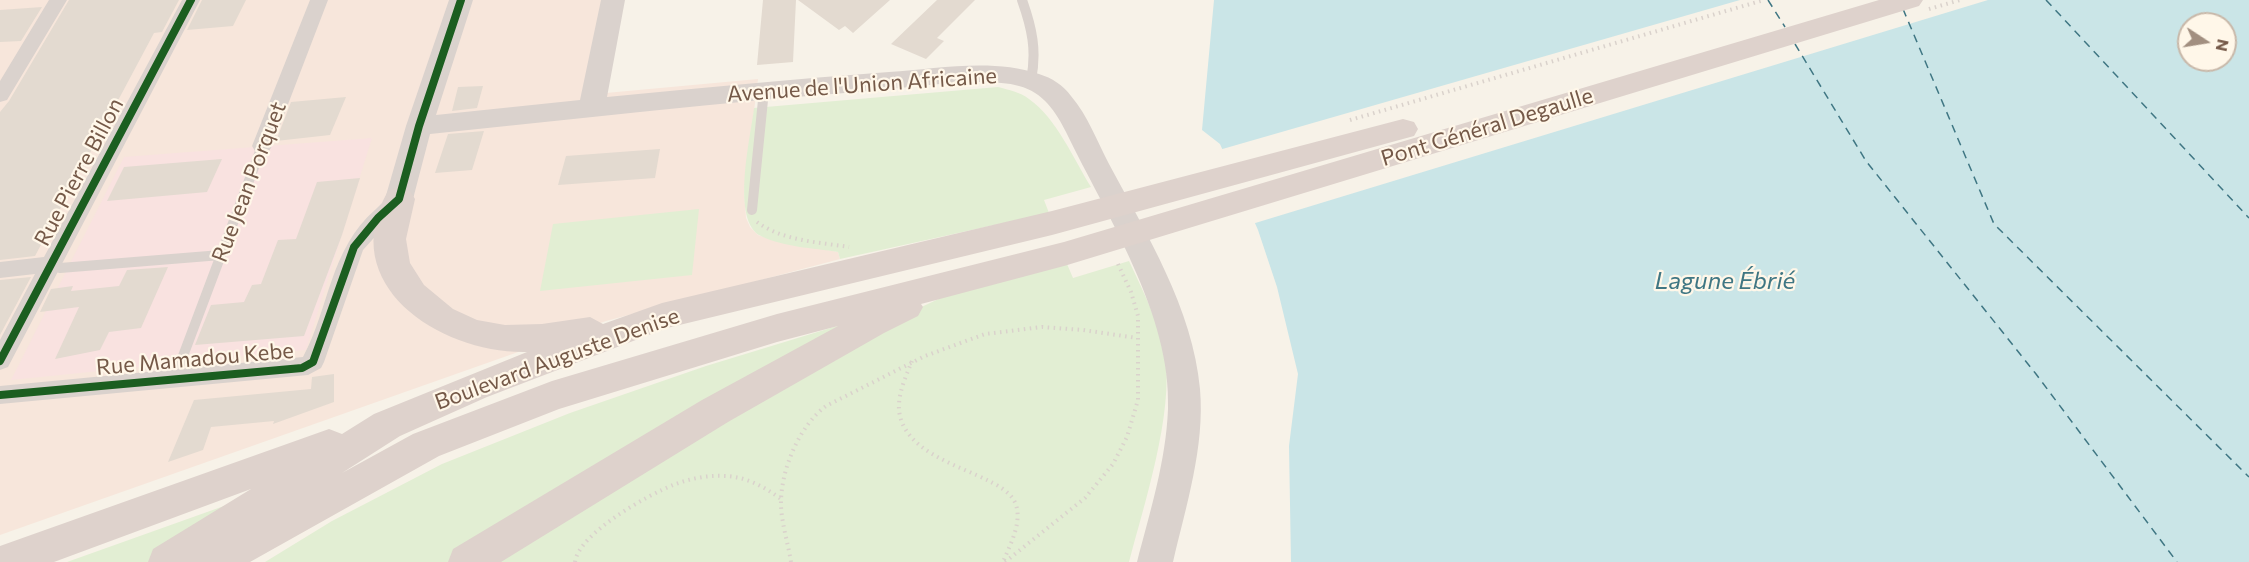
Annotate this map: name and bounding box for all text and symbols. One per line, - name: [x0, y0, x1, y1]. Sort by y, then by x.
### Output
- north arrow: [2177, 12, 2237, 72]
- text: N: [2213, 38, 2234, 53]
- street label: Avenue de l'Union Africaine: [726, 62, 998, 108]
- street label: Pont Général Degaulle: [1378, 82, 1596, 172]
- street label: Rue Pierre Billon: [29, 94, 129, 250]
- street label: Rue Jean Porquet: [206, 98, 292, 266]
- water label: Lagune Ébrié: [1655, 267, 1795, 295]
- street label: Boulevard Auguste Denise: [431, 302, 683, 416]
- street label: Rue Mamadou Kebe: [95, 337, 295, 381]

